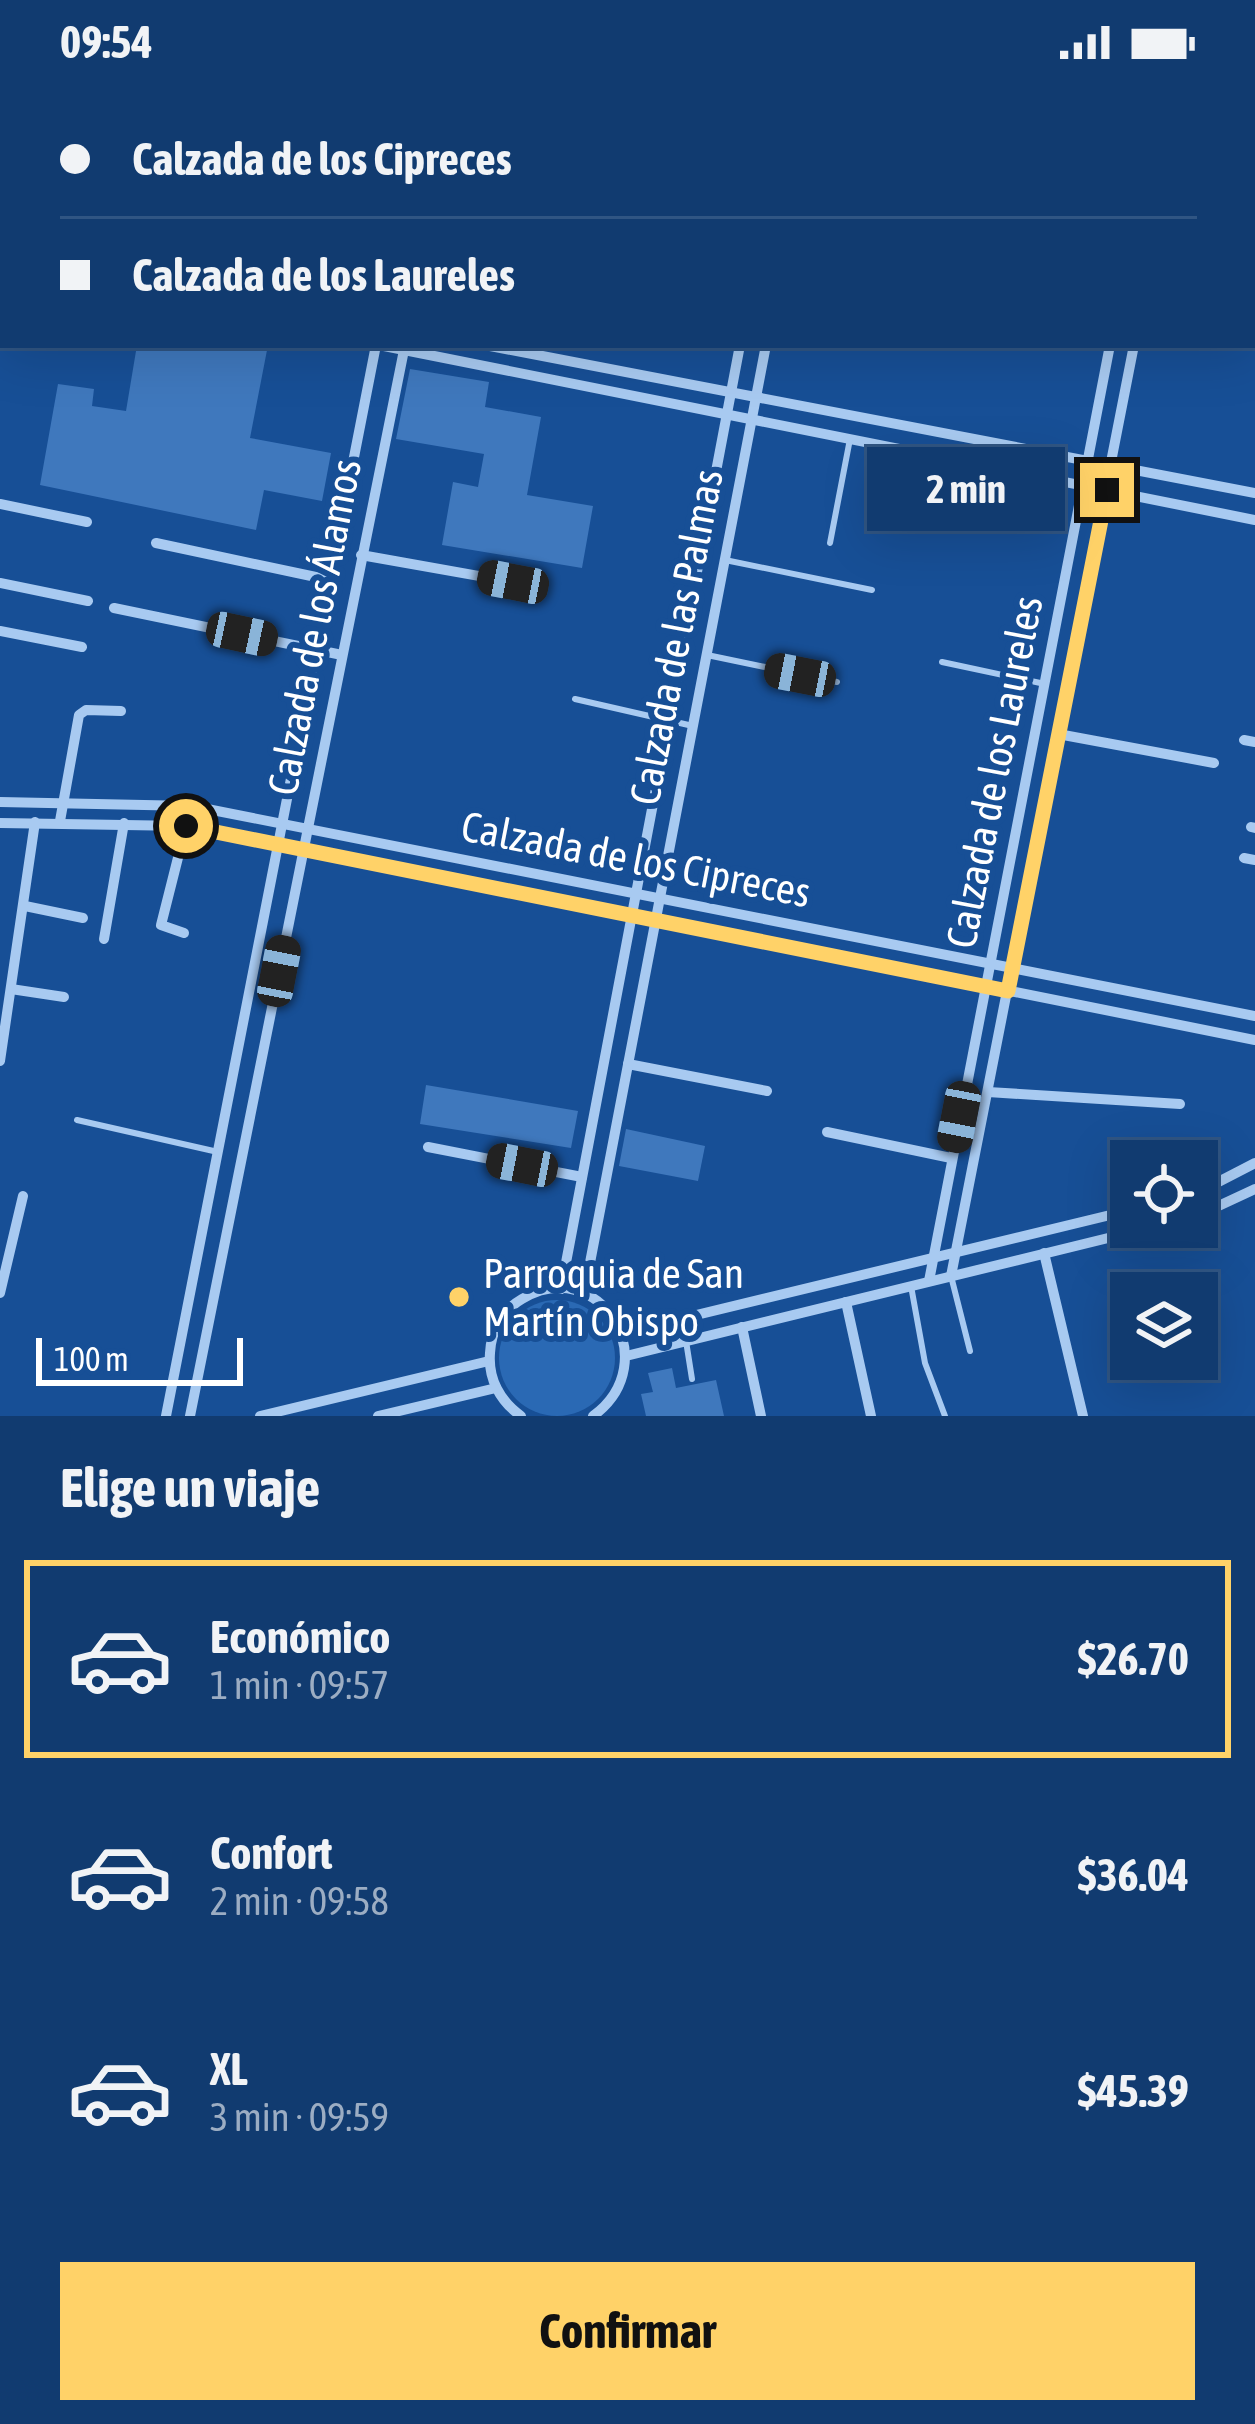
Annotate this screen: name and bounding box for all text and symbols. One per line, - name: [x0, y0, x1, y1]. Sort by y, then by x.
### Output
- text: 09:54: [60, 16, 153, 68]
- text: Calzada de los Cipreces: [132, 133, 512, 185]
- text: Calzada de los Laureles: [132, 249, 515, 301]
- callout: 2 min: [867, 448, 1065, 532]
- street label: Calzada de los Álamos: [258, 455, 370, 799]
- route end: [1080, 463, 1134, 517]
- street label: Calzada de las Palmas: [620, 465, 732, 809]
- text: 2 min: [926, 467, 1006, 511]
- car: [474, 557, 552, 607]
- street label: Calzada de los Laureles: [936, 592, 1052, 952]
- car: [203, 609, 281, 659]
- car: [761, 650, 839, 700]
- route start: [159, 799, 213, 853]
- street label: Calzada de los Cipreces: [458, 802, 814, 916]
- car: [254, 932, 304, 1010]
- car: [934, 1078, 984, 1156]
- car: [483, 1140, 561, 1190]
- map controls: [1110, 1140, 1218, 1380]
- button: locate: [1110, 1140, 1218, 1248]
- place label: Parroquia de San Martín Obispo: [483, 1249, 744, 1345]
- button: layers: [1110, 1272, 1218, 1380]
- marker: Parroquia de San Martín Obispo: [446, 1284, 472, 1310]
- scale bar: [36, 1332, 243, 1385]
- text: 100 m: [54, 1340, 129, 1378]
- text: Elige un viaje: [60, 1457, 320, 1518]
- icon: car: [66, 1605, 174, 1713]
- text: Económico: [210, 1611, 391, 1663]
- text: $26.70: [1077, 1633, 1189, 1685]
- text: 1 min · 09:57: [210, 1663, 389, 1707]
- icon: car: [66, 1821, 174, 1929]
- text: Confort: [210, 1827, 333, 1879]
- text: $36.04: [1077, 1849, 1189, 1901]
- text: 2 min · 09:58: [210, 1879, 389, 1923]
- icon: car: [66, 2037, 174, 2145]
- text: XL: [210, 2043, 248, 2095]
- text: $45.39: [1077, 2065, 1189, 2117]
- text: 3 min · 09:59: [210, 2095, 389, 2139]
- button: Confirmar: [60, 2262, 1195, 2400]

